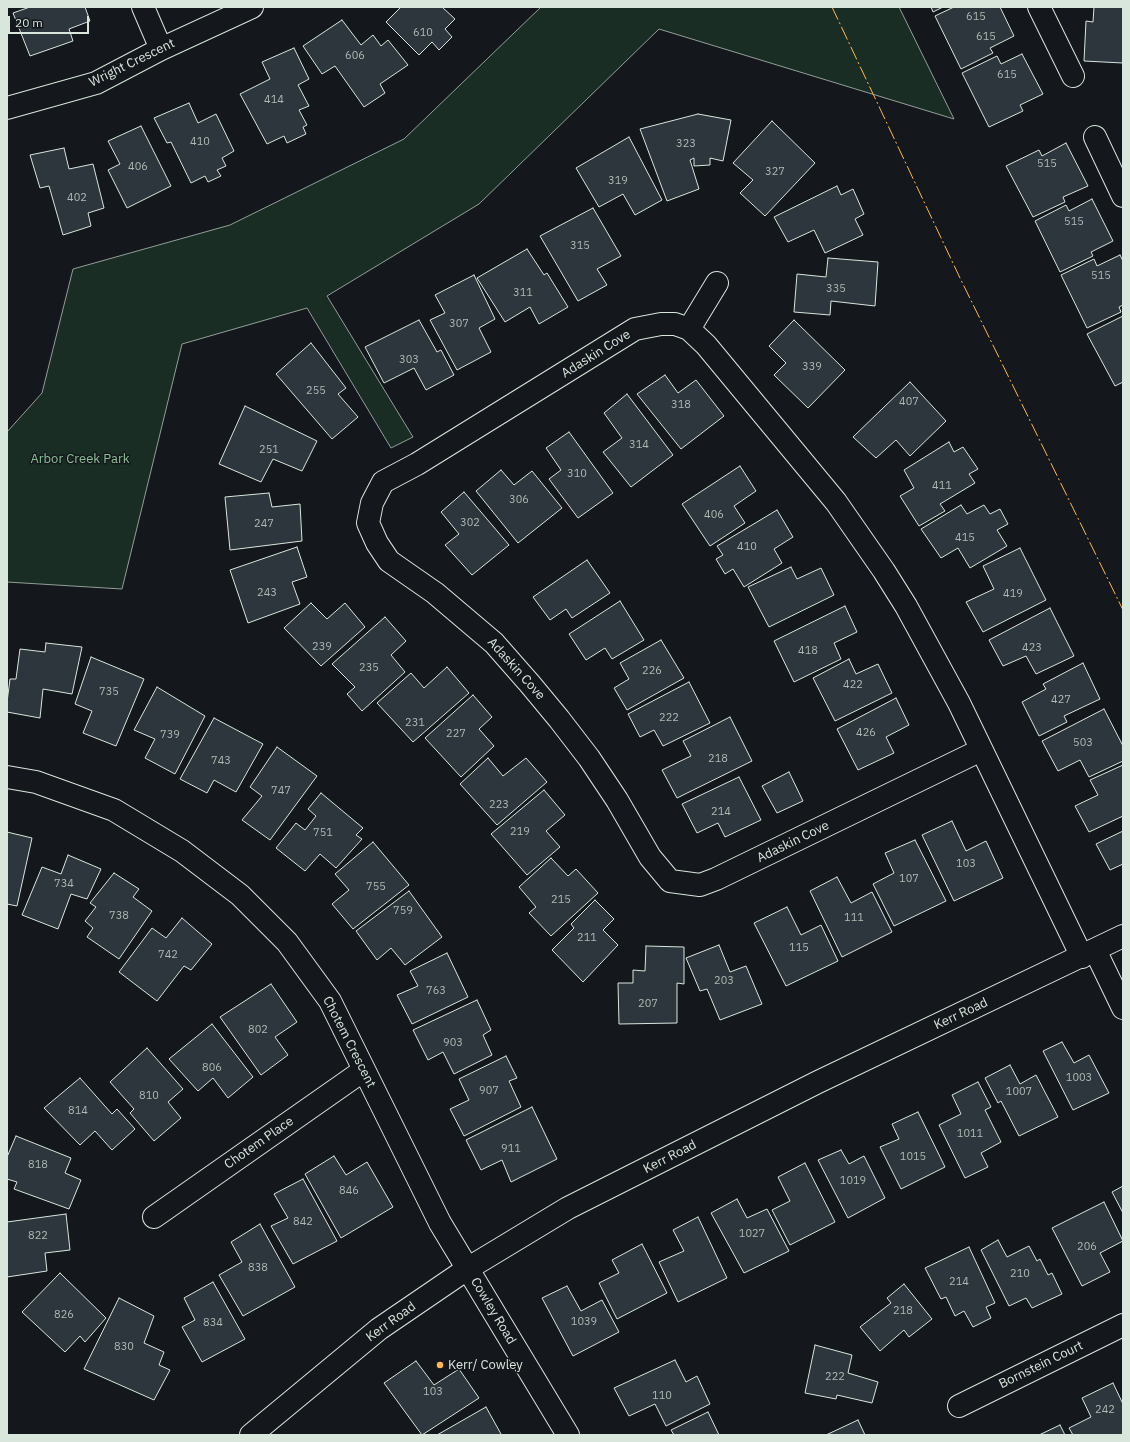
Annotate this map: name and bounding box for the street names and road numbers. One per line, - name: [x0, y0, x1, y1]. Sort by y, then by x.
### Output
- street label: Wright Crescent: [87, 36, 177, 90]
- street label: Adaskin Cove: [559, 327, 633, 381]
- street label: Adaskin Cove: [484, 635, 548, 703]
- street label: Adaskin Cove: [754, 818, 832, 866]
- street label: Chotem Crescent: [319, 994, 379, 1090]
- street label: Kerr Road: [932, 995, 990, 1033]
- street label: Chotem Place: [221, 1113, 297, 1173]
- street label: Kerr Road: [641, 1137, 699, 1177]
- street label: Cowley Road: [467, 1275, 519, 1347]
- street label: Kerr Road: [363, 1299, 419, 1345]
- street label: Bornstein Court: [996, 1338, 1086, 1392]

